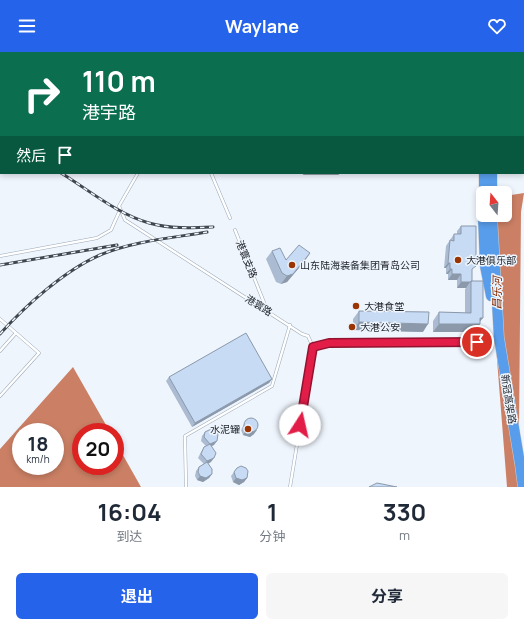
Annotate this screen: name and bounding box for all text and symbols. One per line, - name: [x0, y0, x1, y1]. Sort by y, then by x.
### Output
- text: Waylane: [225, 14, 299, 38]
- icon: menu: [16, 15, 38, 37]
- icon: heart: [486, 15, 508, 37]
- text: 110 m: [82, 62, 156, 100]
- icon: right: [16, 68, 68, 120]
- text: 港宇路: [82, 100, 136, 124]
- icon: arrive: [54, 144, 76, 166]
- text: 然后: [16, 145, 46, 166]
- north arrow: [476, 186, 512, 222]
- map controls: [476, 186, 512, 222]
- street label: 港寰支路: [233, 238, 261, 280]
- place label: 大港俱乐部: [466, 253, 516, 267]
- marker: 大港俱乐部: [453, 255, 463, 265]
- place label: 山东陆海装备集团青岛公司: [300, 258, 420, 272]
- marker: 山东陆海装备集团青岛公司: [287, 260, 297, 270]
- water label: 昌乐河: [489, 274, 504, 310]
- street label: 港寰路: [243, 291, 275, 319]
- place label: 大港食堂: [364, 299, 404, 313]
- marker: 大港食堂: [351, 301, 361, 311]
- place label: 大港公安: [360, 320, 400, 334]
- marker: 大港公安: [347, 322, 357, 332]
- pin: [460, 325, 494, 359]
- icon: arrive: [466, 331, 488, 353]
- street label: 新冠高架路: [498, 373, 520, 425]
- position arrow: [279, 404, 321, 446]
- place label: 水泥罐: [210, 422, 240, 436]
- speed limit sign: 20: [72, 423, 124, 475]
- marker: 水泥罐: [243, 424, 253, 434]
- text: 18: [27, 430, 49, 457]
- text: km/h: [26, 452, 50, 466]
- text: 16:04: [98, 495, 162, 528]
- text: 1: [267, 495, 277, 528]
- text: 330: [383, 495, 426, 528]
- text: m: [399, 526, 410, 544]
- text: 到达: [117, 527, 143, 545]
- text: 分钟: [259, 527, 285, 545]
- button: 退出: [16, 573, 258, 619]
- button: 分享: [266, 573, 508, 619]

